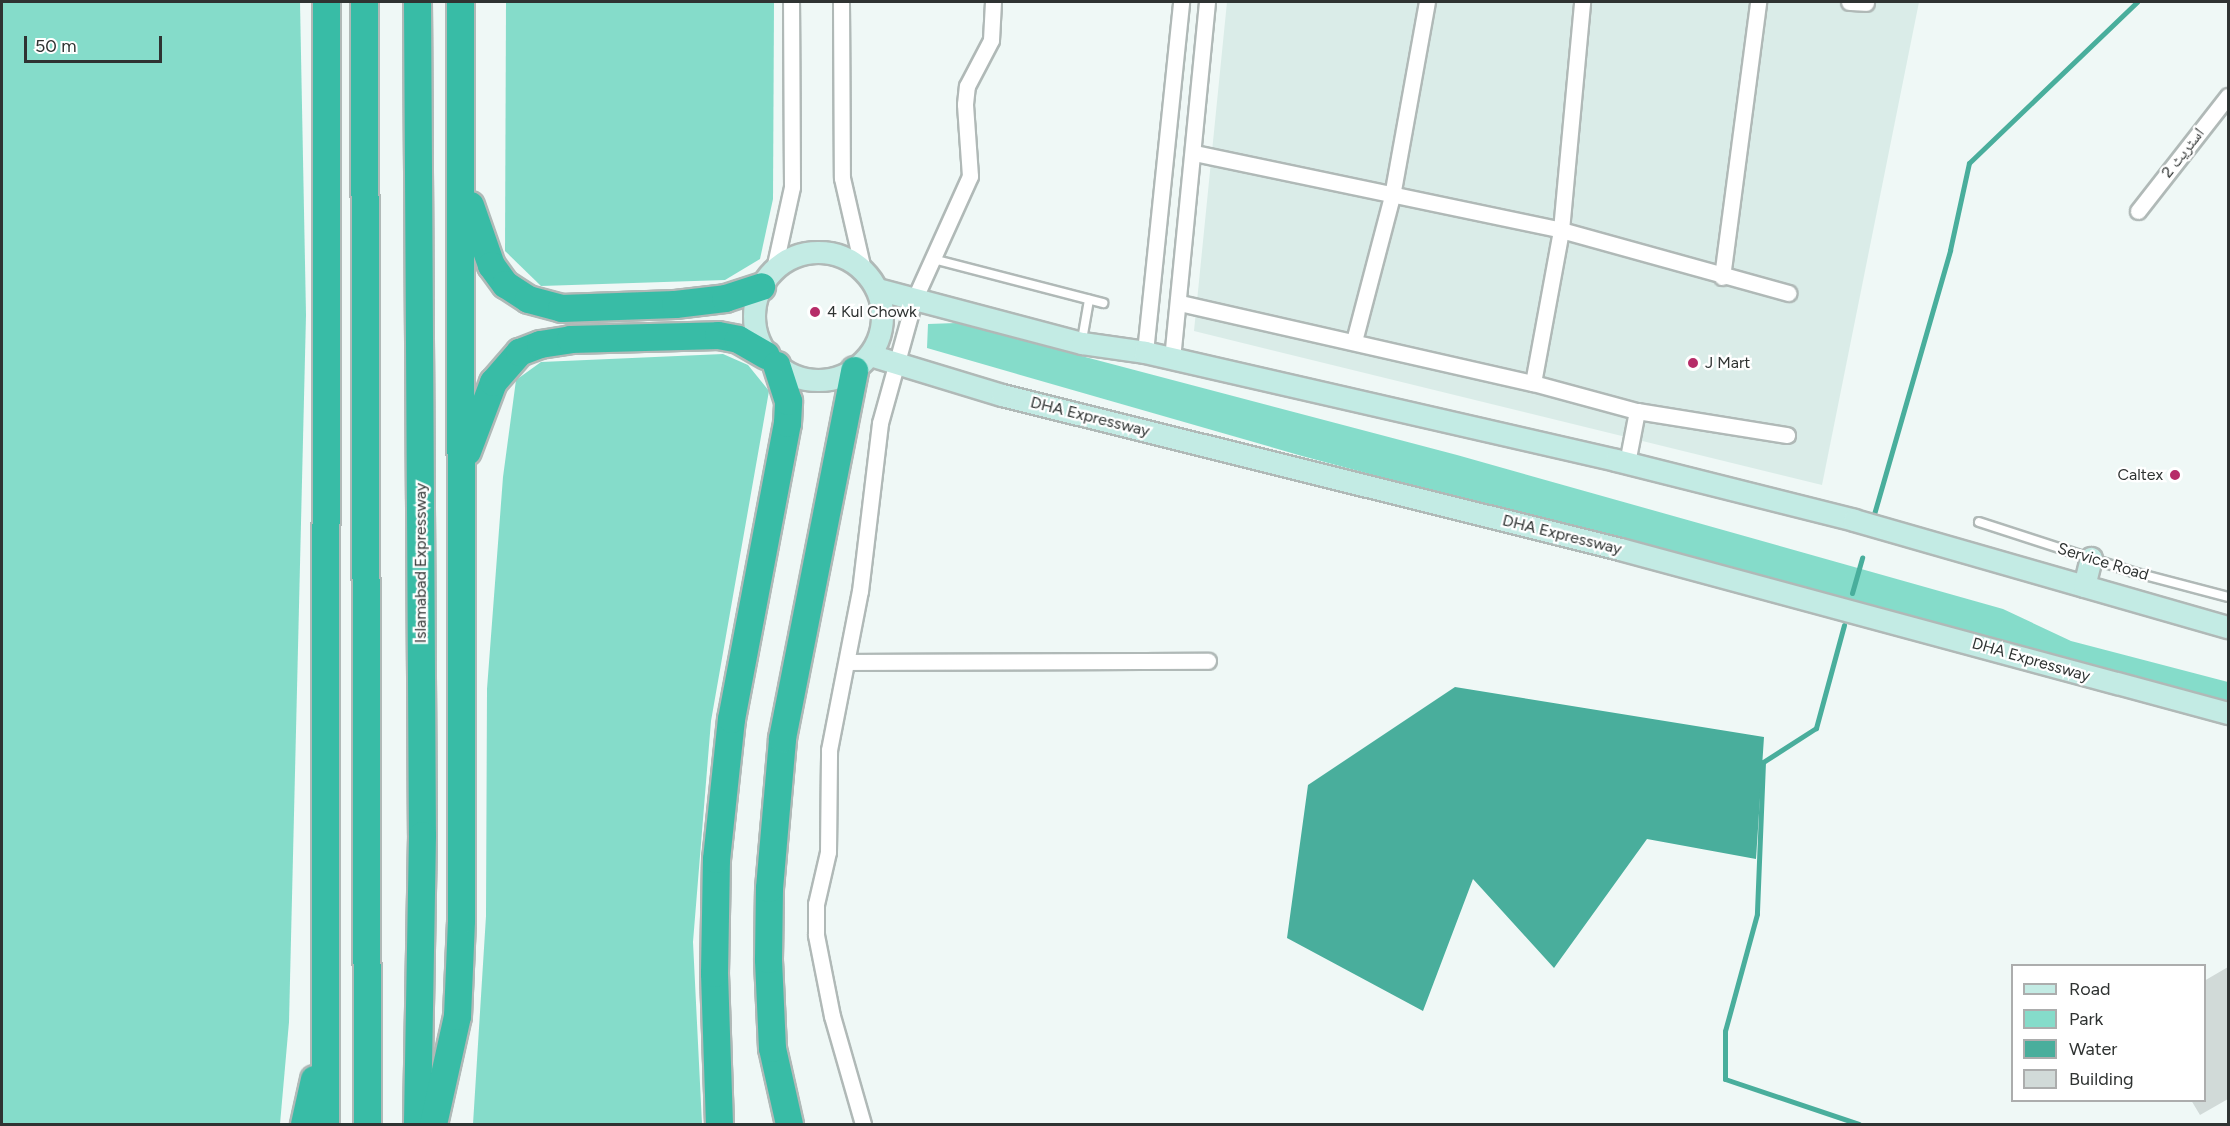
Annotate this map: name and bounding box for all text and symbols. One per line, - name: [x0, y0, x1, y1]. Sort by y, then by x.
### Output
- scale bar: [27, 24, 165, 62]
- text: 50 m: [35, 35, 77, 57]
- street label: اسٹریٹ 2: [2158, 124, 2208, 182]
- place label: 4 Kul Chowk: [827, 302, 917, 322]
- marker: 4 Kul Chowk: [808, 305, 822, 319]
- place label: J Mart: [1705, 353, 1750, 373]
- marker: J Mart: [1686, 356, 1700, 370]
- street label: DHA Expressway: [1028, 393, 1152, 441]
- place label: Caltex: [2118, 465, 2163, 485]
- marker: Caltex: [2168, 468, 2182, 482]
- street label: Islamabad Expressway: [411, 483, 431, 643]
- street label: DHA Expressway: [1500, 511, 1624, 559]
- street label: Service Road: [2055, 539, 2151, 585]
- street label: DHA Expressway: [1970, 634, 2092, 686]
- legend: [2011, 964, 2206, 1102]
- text: Road: [2069, 978, 2110, 1000]
- text: Park: [2069, 1008, 2103, 1030]
- text: Water: [2069, 1038, 2117, 1060]
- text: Building: [2069, 1068, 2134, 1090]

